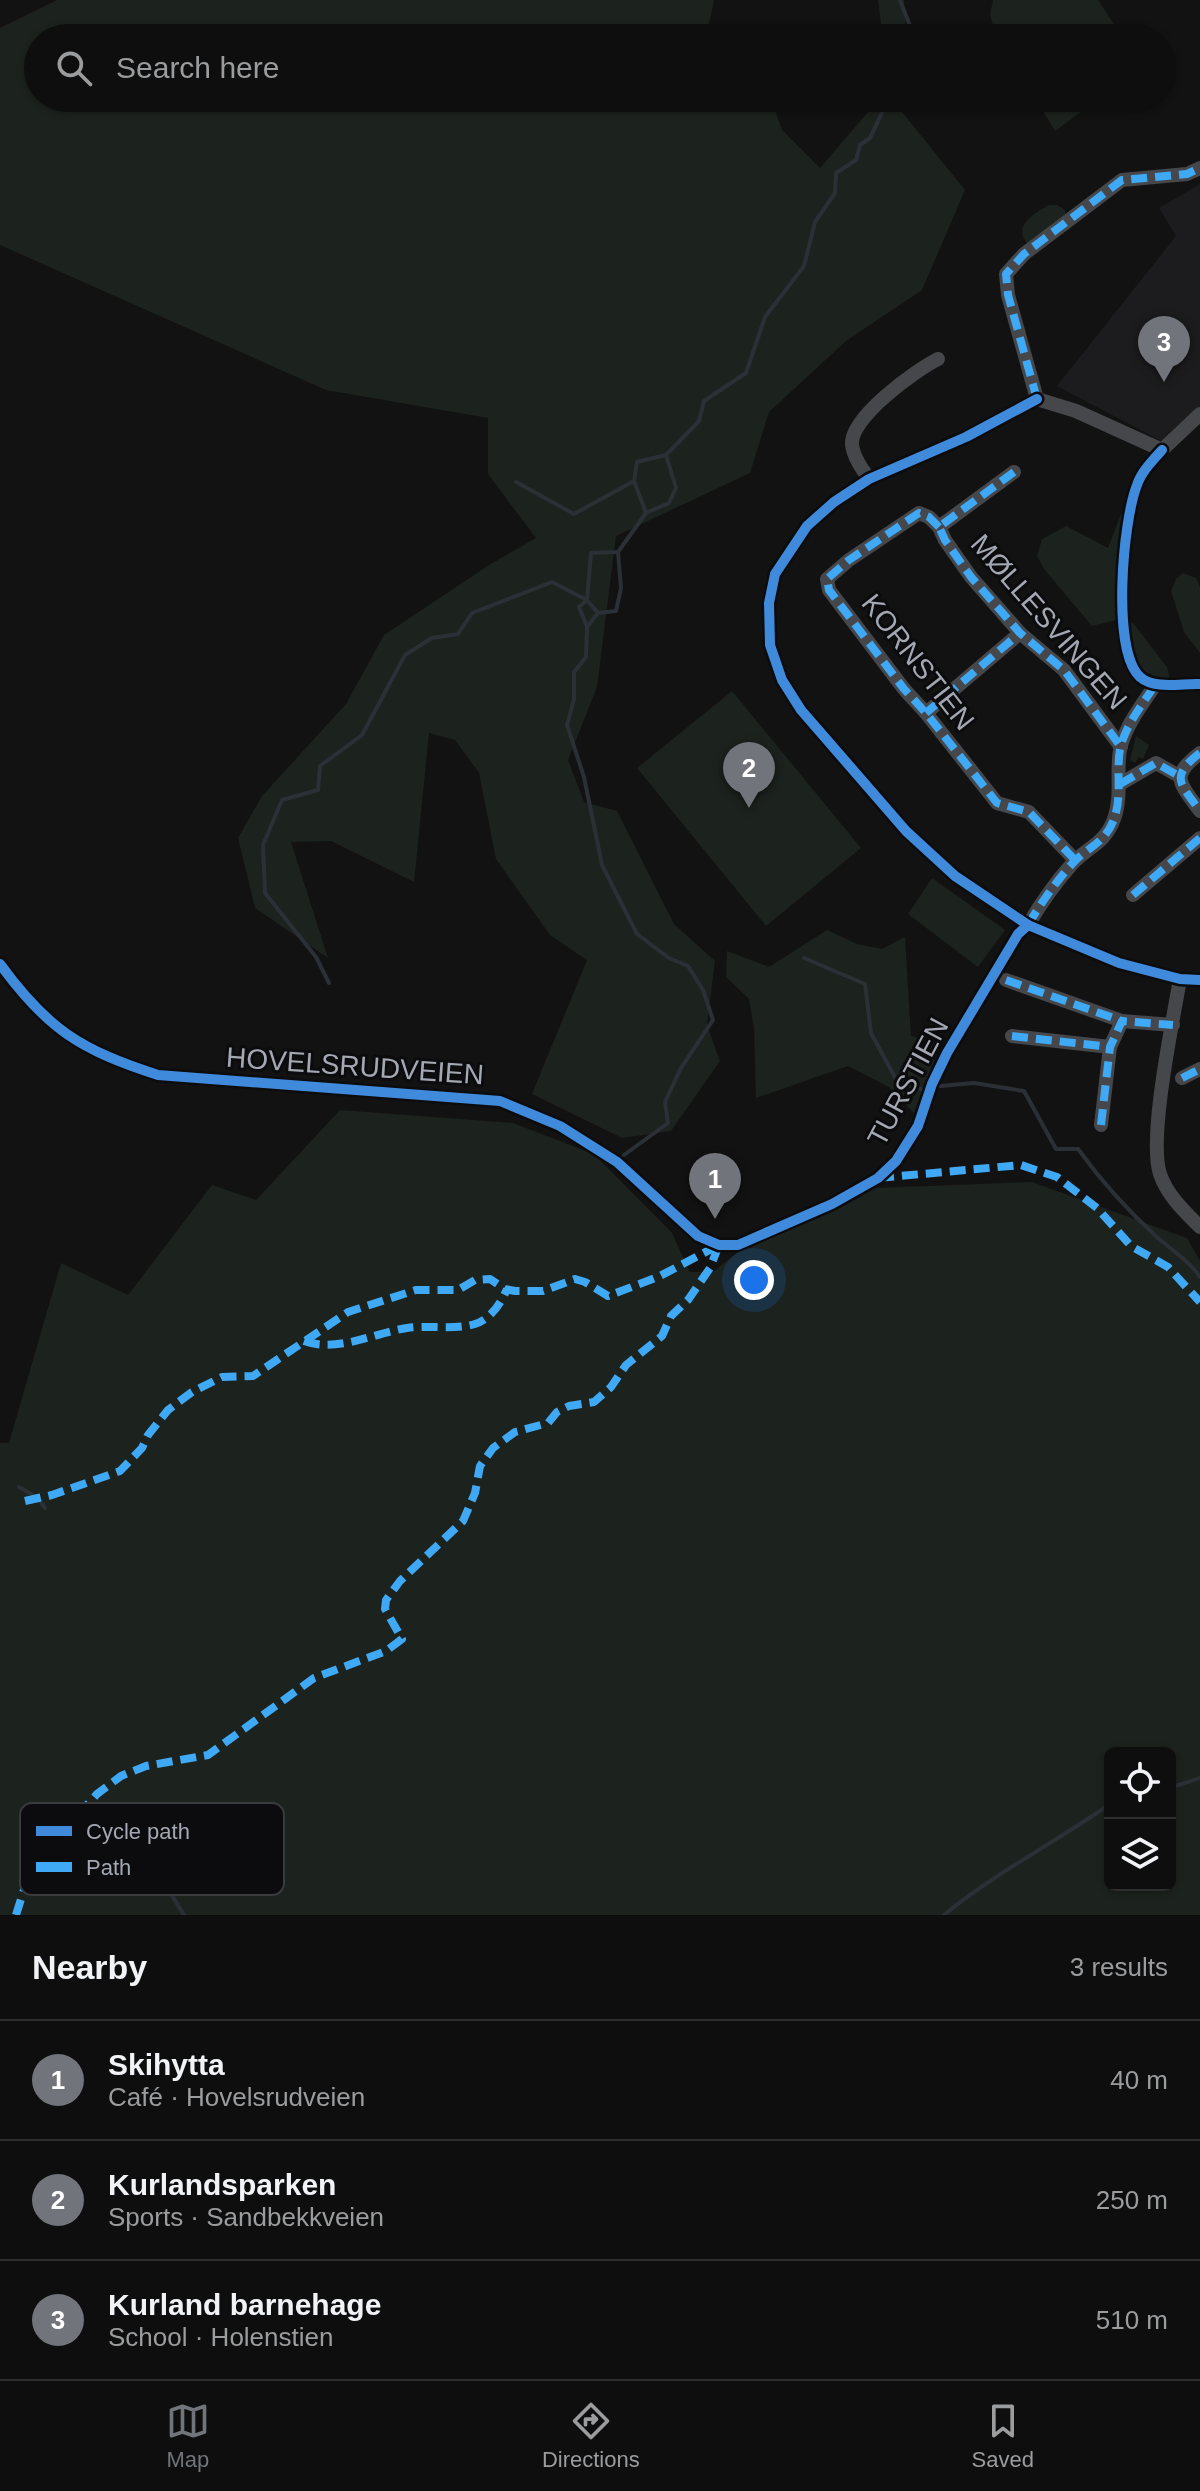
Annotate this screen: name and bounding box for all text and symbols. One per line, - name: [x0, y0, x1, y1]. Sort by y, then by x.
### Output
- search box: [24, 24, 1176, 112]
- icon: search: [52, 46, 96, 90]
- text: Search here: [116, 51, 279, 84]
- pin: 3: [1138, 316, 1190, 382]
- street label: MØLLESVINGEN: [965, 528, 1133, 716]
- street label: KORNSTIEN: [855, 588, 981, 736]
- pin: 2: [723, 742, 775, 808]
- street label: TURSTIEN: [861, 1013, 955, 1151]
- street label: HOVELSRUDVEIEN: [225, 1042, 485, 1090]
- pin: 1: [689, 1153, 741, 1219]
- your location: [734, 1260, 774, 1300]
- map controls: [1104, 1747, 1176, 1891]
- button: locate: [1104, 1747, 1176, 1819]
- legend: [20, 1803, 284, 1895]
- text: Cycle path: [86, 1819, 190, 1844]
- button: layers: [1104, 1819, 1176, 1891]
- text: Path: [86, 1855, 131, 1880]
- text: Nearby: [32, 1948, 147, 1986]
- text: 3 results: [1070, 1952, 1168, 1982]
- text: Skihytta: [108, 2048, 225, 2081]
- text: 1: [51, 2065, 65, 2095]
- text: 40 m: [1110, 2065, 1168, 2095]
- text: Café · Hovelsrudveien: [108, 2082, 365, 2112]
- text: Kurlandsparken: [108, 2168, 336, 2201]
- text: 2: [51, 2185, 65, 2215]
- text: 250 m: [1096, 2185, 1168, 2215]
- text: Sports · Sandbekkveien: [108, 2202, 384, 2232]
- text: Kurland barnehage: [108, 2288, 381, 2321]
- text: 3: [51, 2305, 65, 2335]
- text: 510 m: [1096, 2305, 1168, 2335]
- text: School · Holenstien: [108, 2322, 333, 2352]
- tab: Map: [166, 2399, 210, 2473]
- tab: Directions: [542, 2399, 640, 2473]
- tab: Saved: [972, 2399, 1034, 2473]

